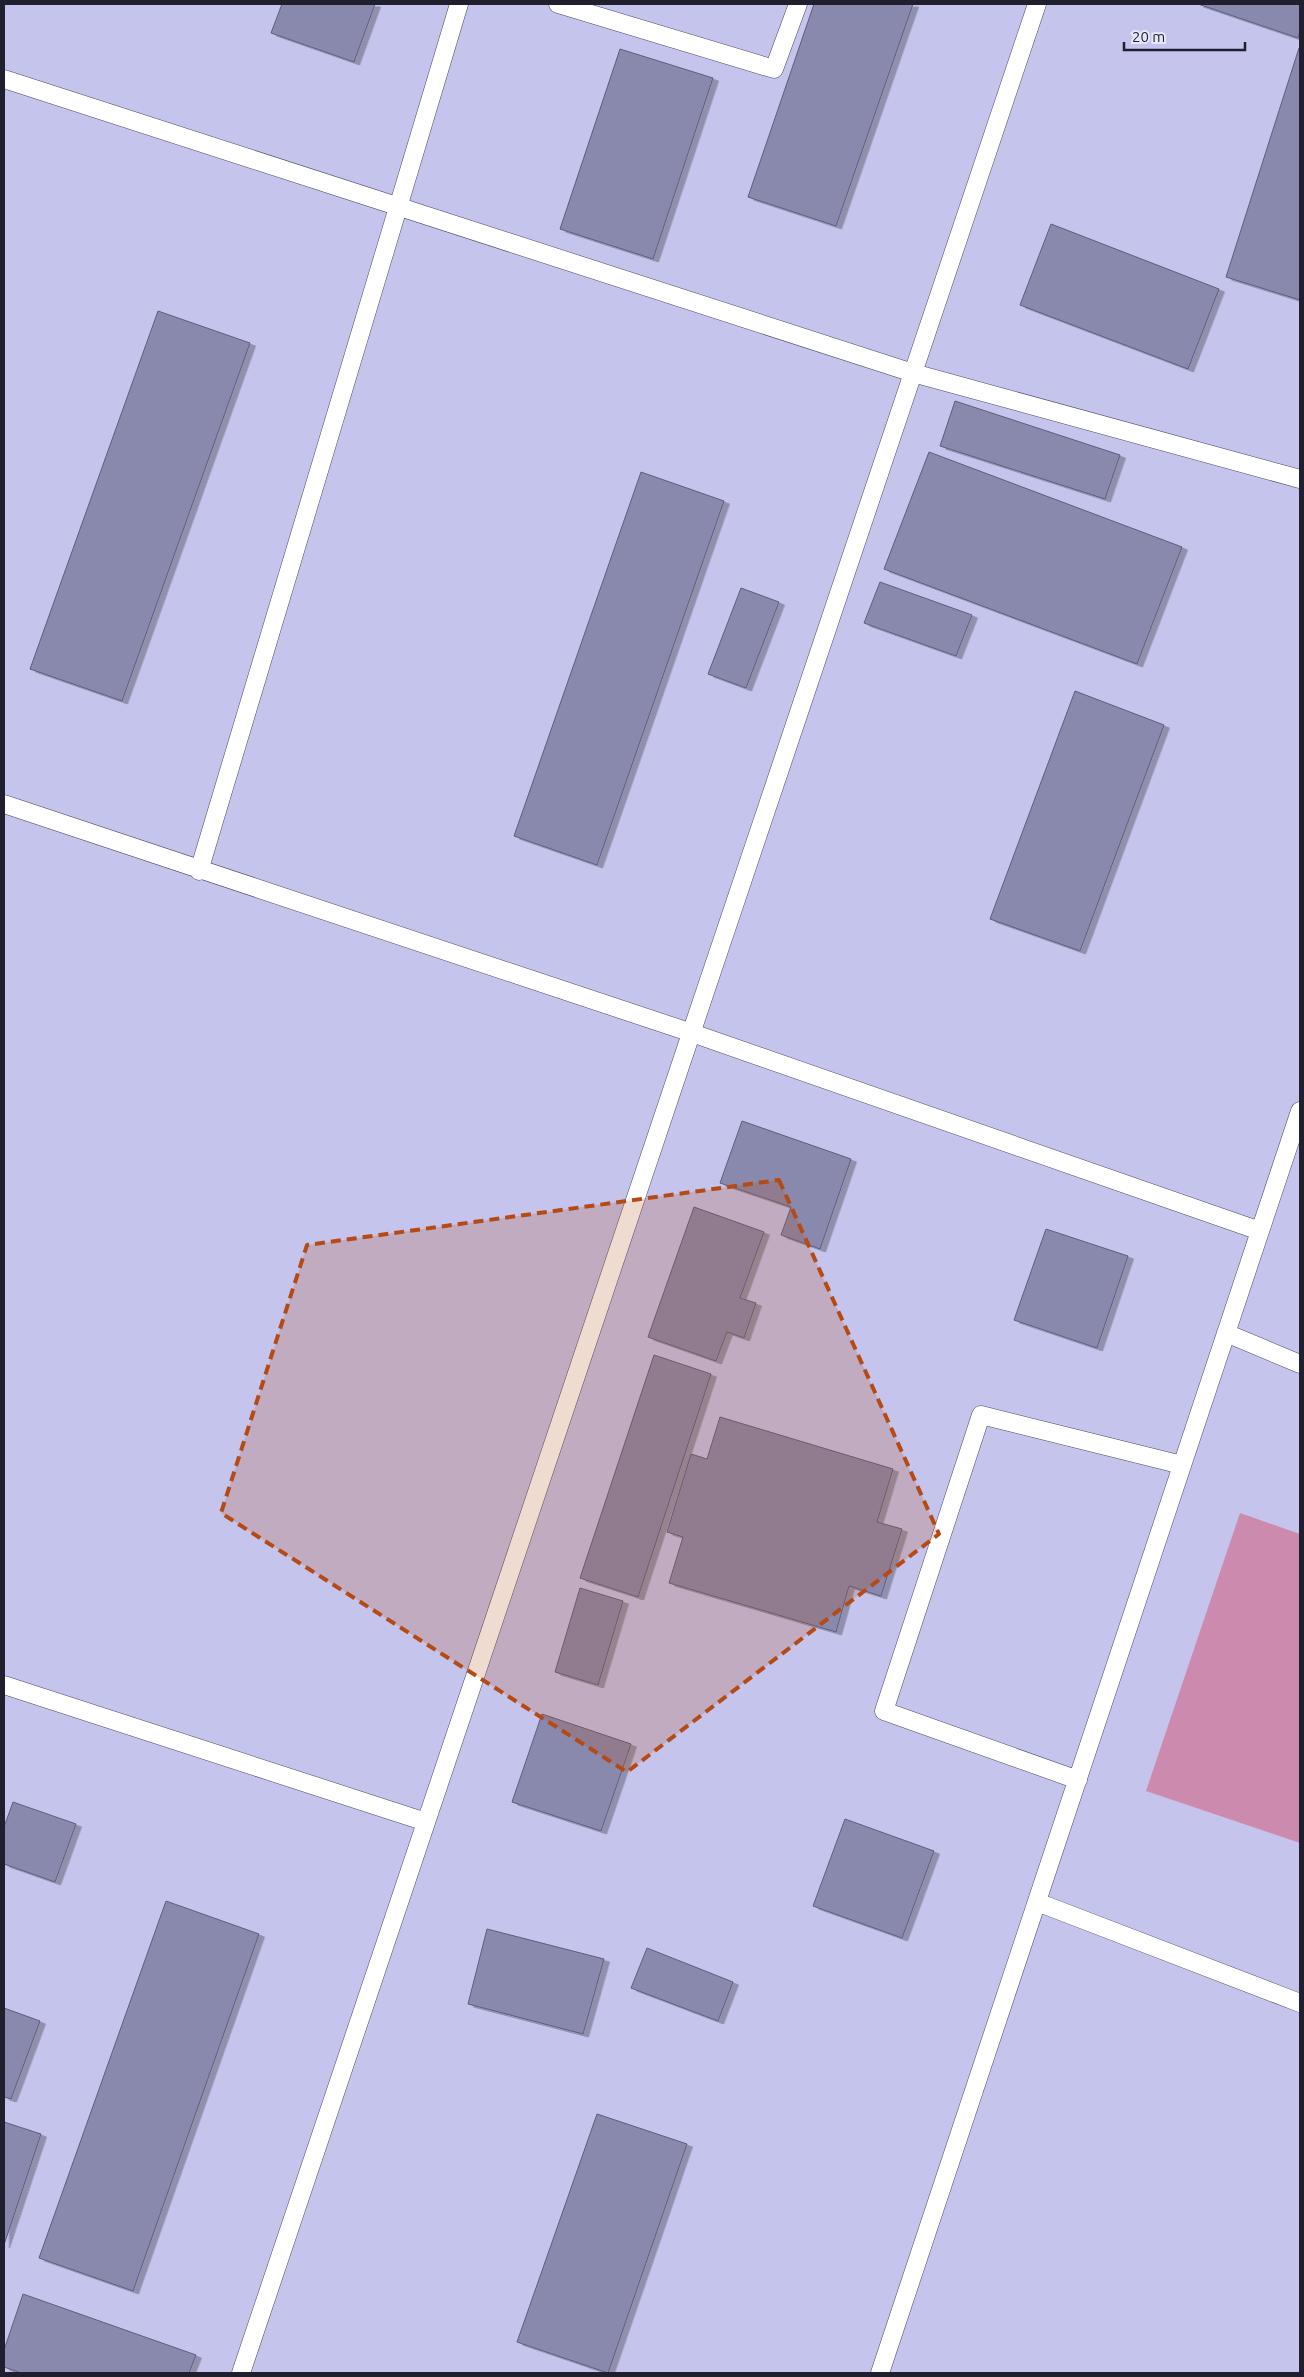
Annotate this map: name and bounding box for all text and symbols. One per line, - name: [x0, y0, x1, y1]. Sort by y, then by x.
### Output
- scale bar: [1124, 20, 1245, 52]
- text: 20 m: [1132, 28, 1165, 45]

